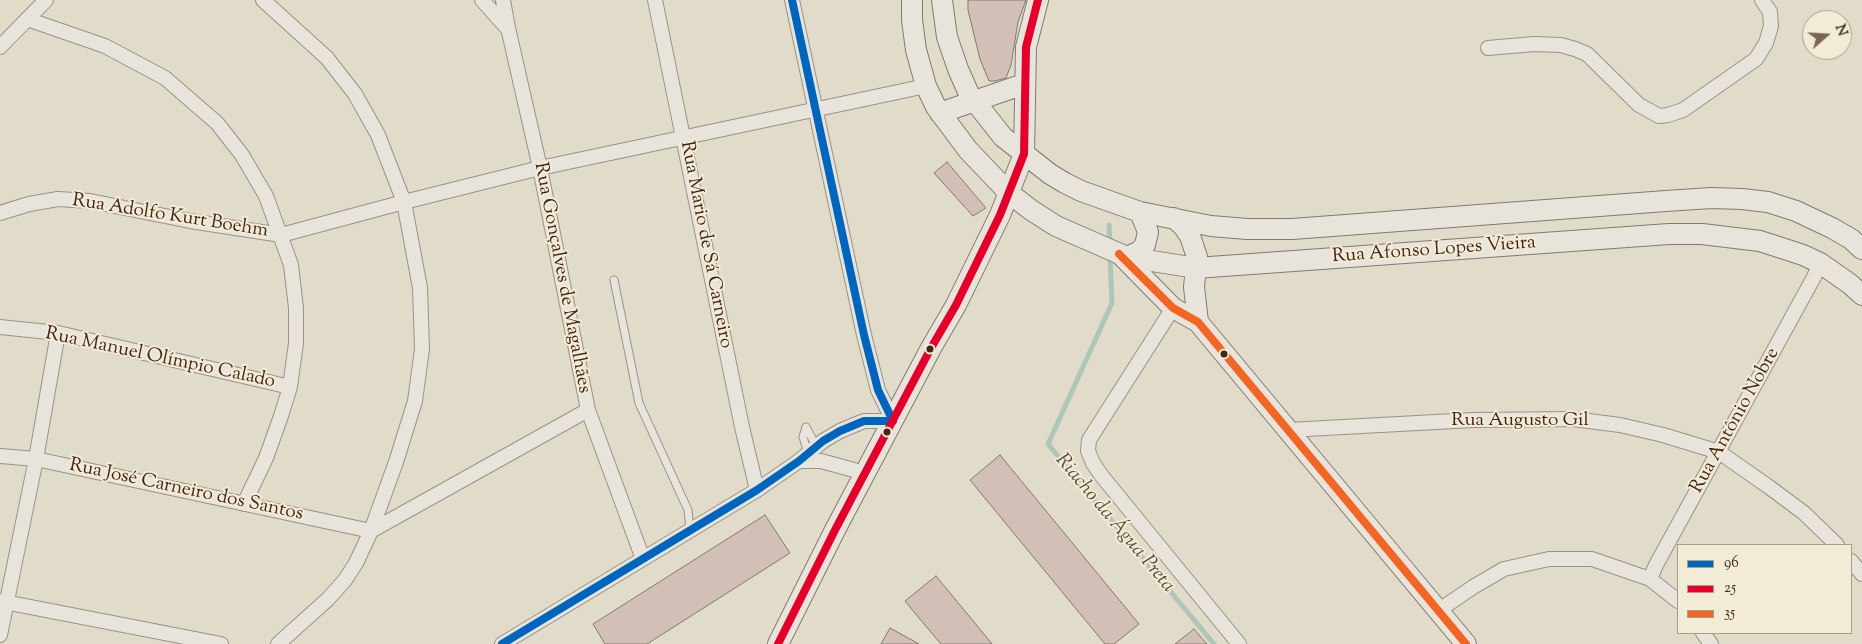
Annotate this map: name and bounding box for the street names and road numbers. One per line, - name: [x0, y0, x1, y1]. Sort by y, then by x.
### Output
- street label: Rua Mario de Sá Carneiro: [674, 139, 736, 351]
- street label: Rua Gonçalves de Magalhães: [527, 161, 595, 395]
- street label: Rua Adolfo Kurt Boehm: [71, 190, 269, 244]
- street label: Rua Afonso Lopes Vieira: [1331, 233, 1537, 269]
- street label: Rua Manuel Olímpio Calado: [43, 323, 277, 395]
- street label: Rua Antônio Nobre: [1687, 344, 1785, 498]
- street label: Rua Augusto Gil: [1451, 411, 1589, 433]
- street label: Rua José Carneiro dos Santos: [67, 455, 305, 527]

